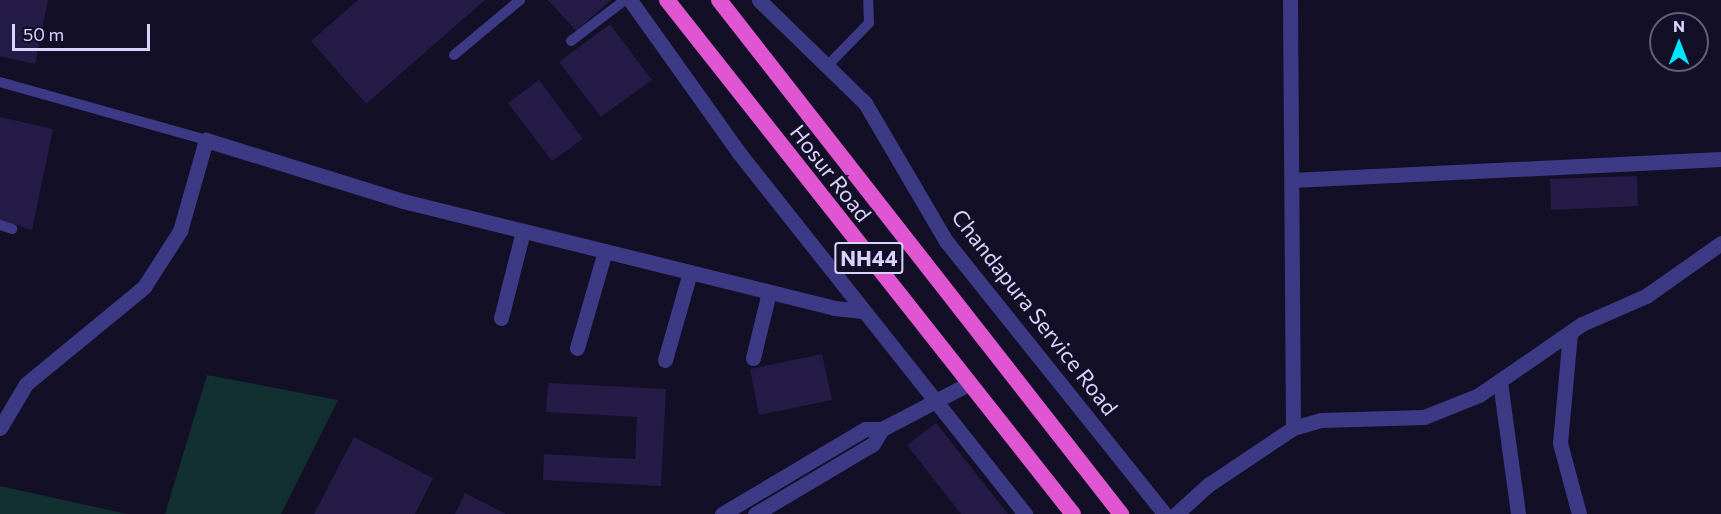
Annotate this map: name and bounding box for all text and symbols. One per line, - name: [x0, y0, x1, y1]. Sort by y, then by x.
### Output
- scale bar: [15, 12, 153, 50]
- north arrow: [1649, 12, 1709, 72]
- text: N: [1673, 16, 1685, 35]
- text: 50 m: [23, 23, 64, 45]
- street label: Hosur Road: [785, 119, 877, 227]
- street label: Chandapura Service Road: [946, 204, 1124, 420]
- road number: NH44: [833, 240, 905, 276]

